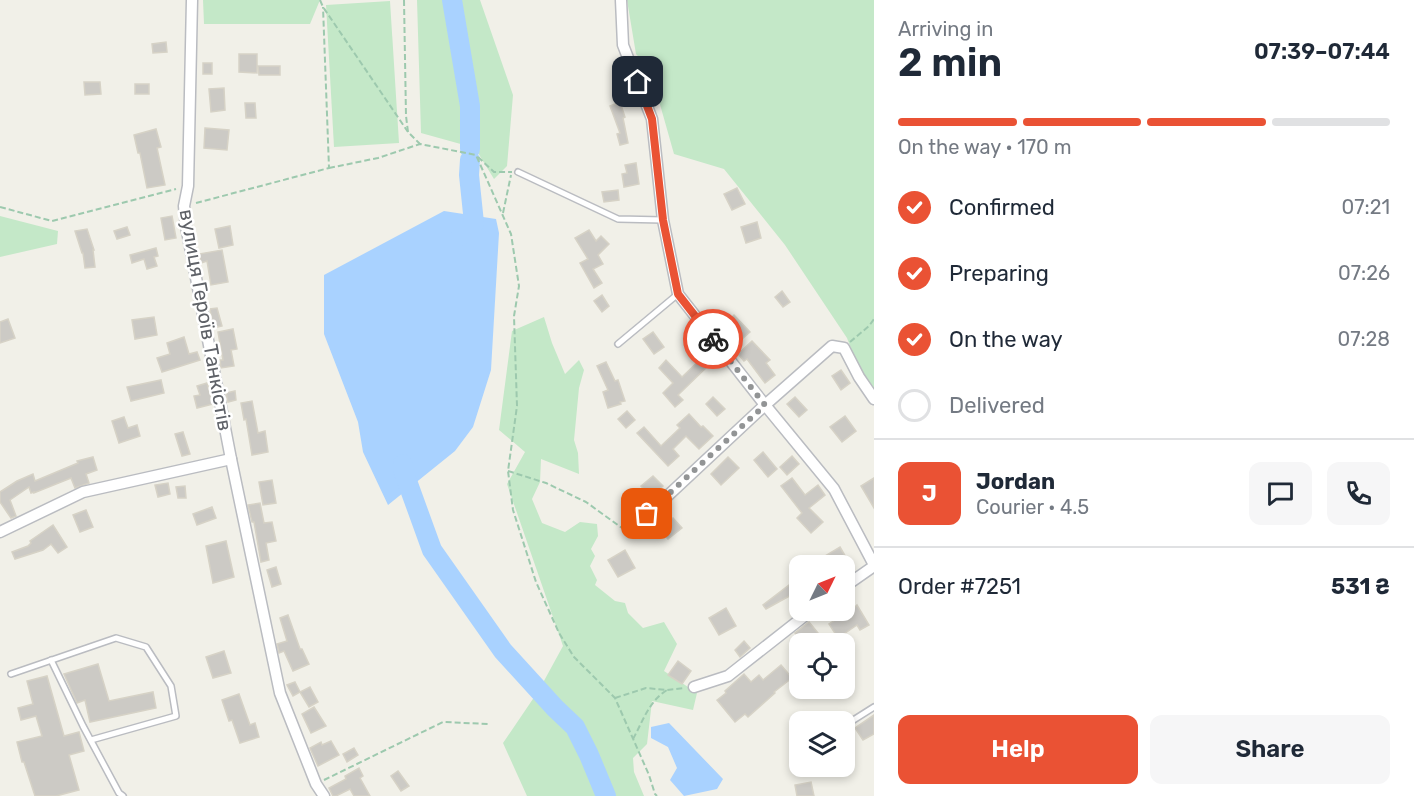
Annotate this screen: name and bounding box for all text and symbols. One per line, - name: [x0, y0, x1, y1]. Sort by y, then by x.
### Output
- text: Arriving in: [898, 17, 993, 41]
- text: 07:39–07:44: [1254, 38, 1390, 65]
- text: 2 min: [898, 40, 1002, 86]
- pin: [612, 56, 663, 107]
- icon: home: [621, 65, 654, 98]
- text: On the way · 170 m: [898, 135, 1071, 159]
- icon: check: [898, 191, 931, 224]
- text: Confirmed: [949, 194, 1055, 221]
- text: 07:21: [1342, 195, 1390, 219]
- street label: вулиця Героїв Танкістів: [175, 207, 237, 433]
- icon: check: [898, 257, 931, 290]
- text: Preparing: [949, 260, 1049, 287]
- text: 07:26: [1338, 261, 1390, 285]
- courier: [683, 309, 743, 369]
- icon: bike: [697, 323, 730, 356]
- icon: check: [898, 323, 931, 356]
- text: On the way: [949, 326, 1063, 353]
- text: 07:28: [1337, 327, 1390, 351]
- text: Delivered: [949, 392, 1045, 419]
- button: chat: [1249, 462, 1312, 525]
- button: phone: [1327, 462, 1390, 525]
- text: Jordan: [976, 468, 1055, 495]
- text: J: [922, 480, 937, 507]
- pin: [621, 488, 672, 539]
- text: Courier · 4.5: [976, 495, 1089, 519]
- icon: bag: [630, 497, 663, 530]
- north arrow: [789, 555, 855, 621]
- map controls: [789, 555, 855, 777]
- text: Order #7251: [898, 573, 1021, 600]
- text: 531 ₴: [1331, 573, 1390, 600]
- button: locate: [789, 633, 855, 699]
- button: layers: [789, 711, 855, 777]
- button: Help: [898, 715, 1138, 784]
- button: Share: [1150, 715, 1390, 784]

